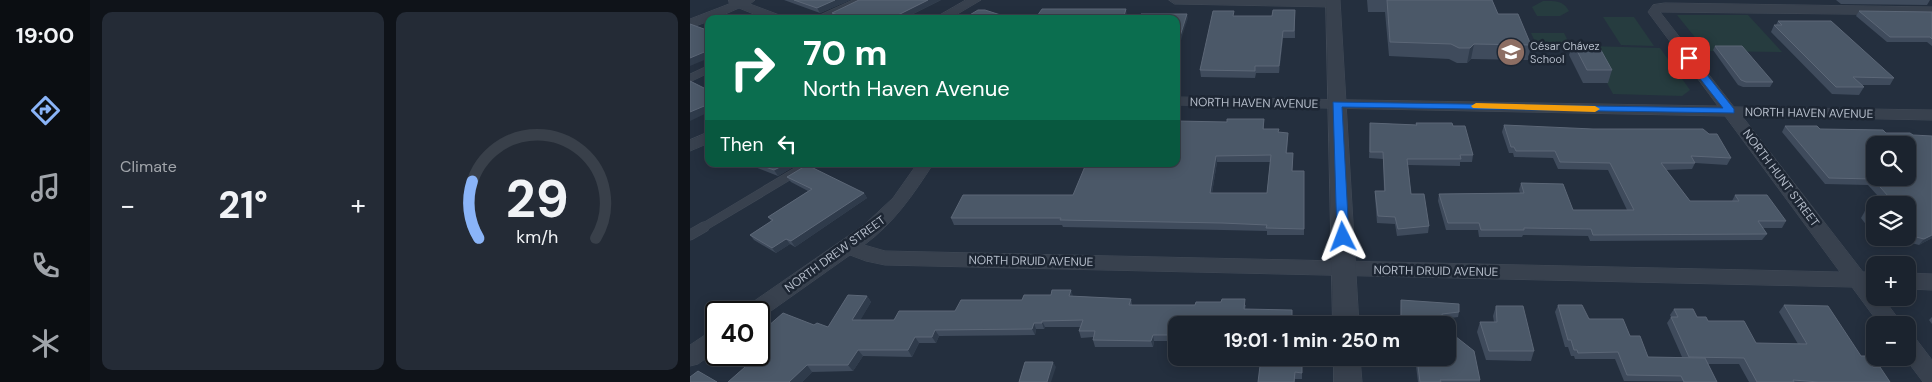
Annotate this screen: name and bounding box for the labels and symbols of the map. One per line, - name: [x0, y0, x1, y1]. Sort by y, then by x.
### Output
- school or university icon: César Chávez School: [1496, 37, 1526, 67]
- pin: [1668, 37, 1710, 79]
- place label: César Chávez School: [1530, 39, 1599, 66]
- street label: NORTH HAVEN AVENUE: [1190, 94, 1319, 112]
- street label: NORTH HAVEN AVENUE: [1745, 104, 1874, 122]
- street label: NORTH HUNT STREET: [1739, 126, 1823, 230]
- position arrow: [1316, 210, 1368, 262]
- street label: NORTH DREW STREET: [781, 212, 889, 296]
- street label: NORTH DRUID AVENUE: [968, 252, 1094, 270]
- street label: NORTH DRUID AVENUE: [1373, 262, 1499, 280]
- speed limit sign: 40: [705, 301, 770, 366]

